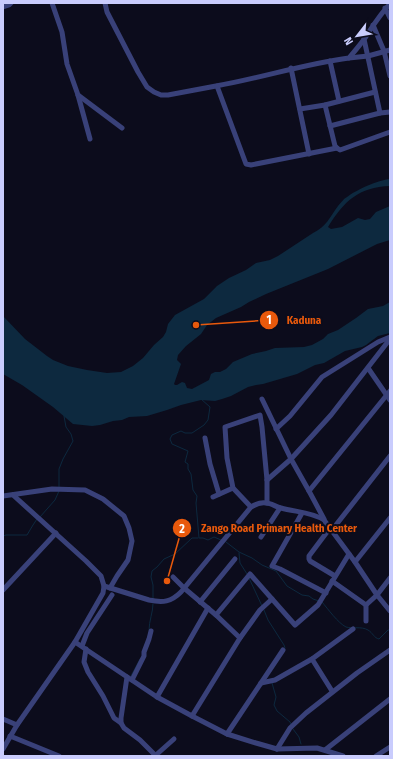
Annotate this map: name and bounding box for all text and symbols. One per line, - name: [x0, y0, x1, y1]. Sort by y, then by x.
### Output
- north arrow: [337, 16, 377, 56]
- text: N: [342, 35, 356, 47]
- callout: Kaduna: [259, 308, 329, 331]
- text: 1: [266, 313, 272, 327]
- text: Kaduna: [287, 314, 322, 327]
- callout: Zango Road Primary Health Center: [172, 517, 365, 540]
- text: 2: [178, 522, 185, 536]
- text: Zango Road Primary Health Center: [201, 522, 358, 535]

